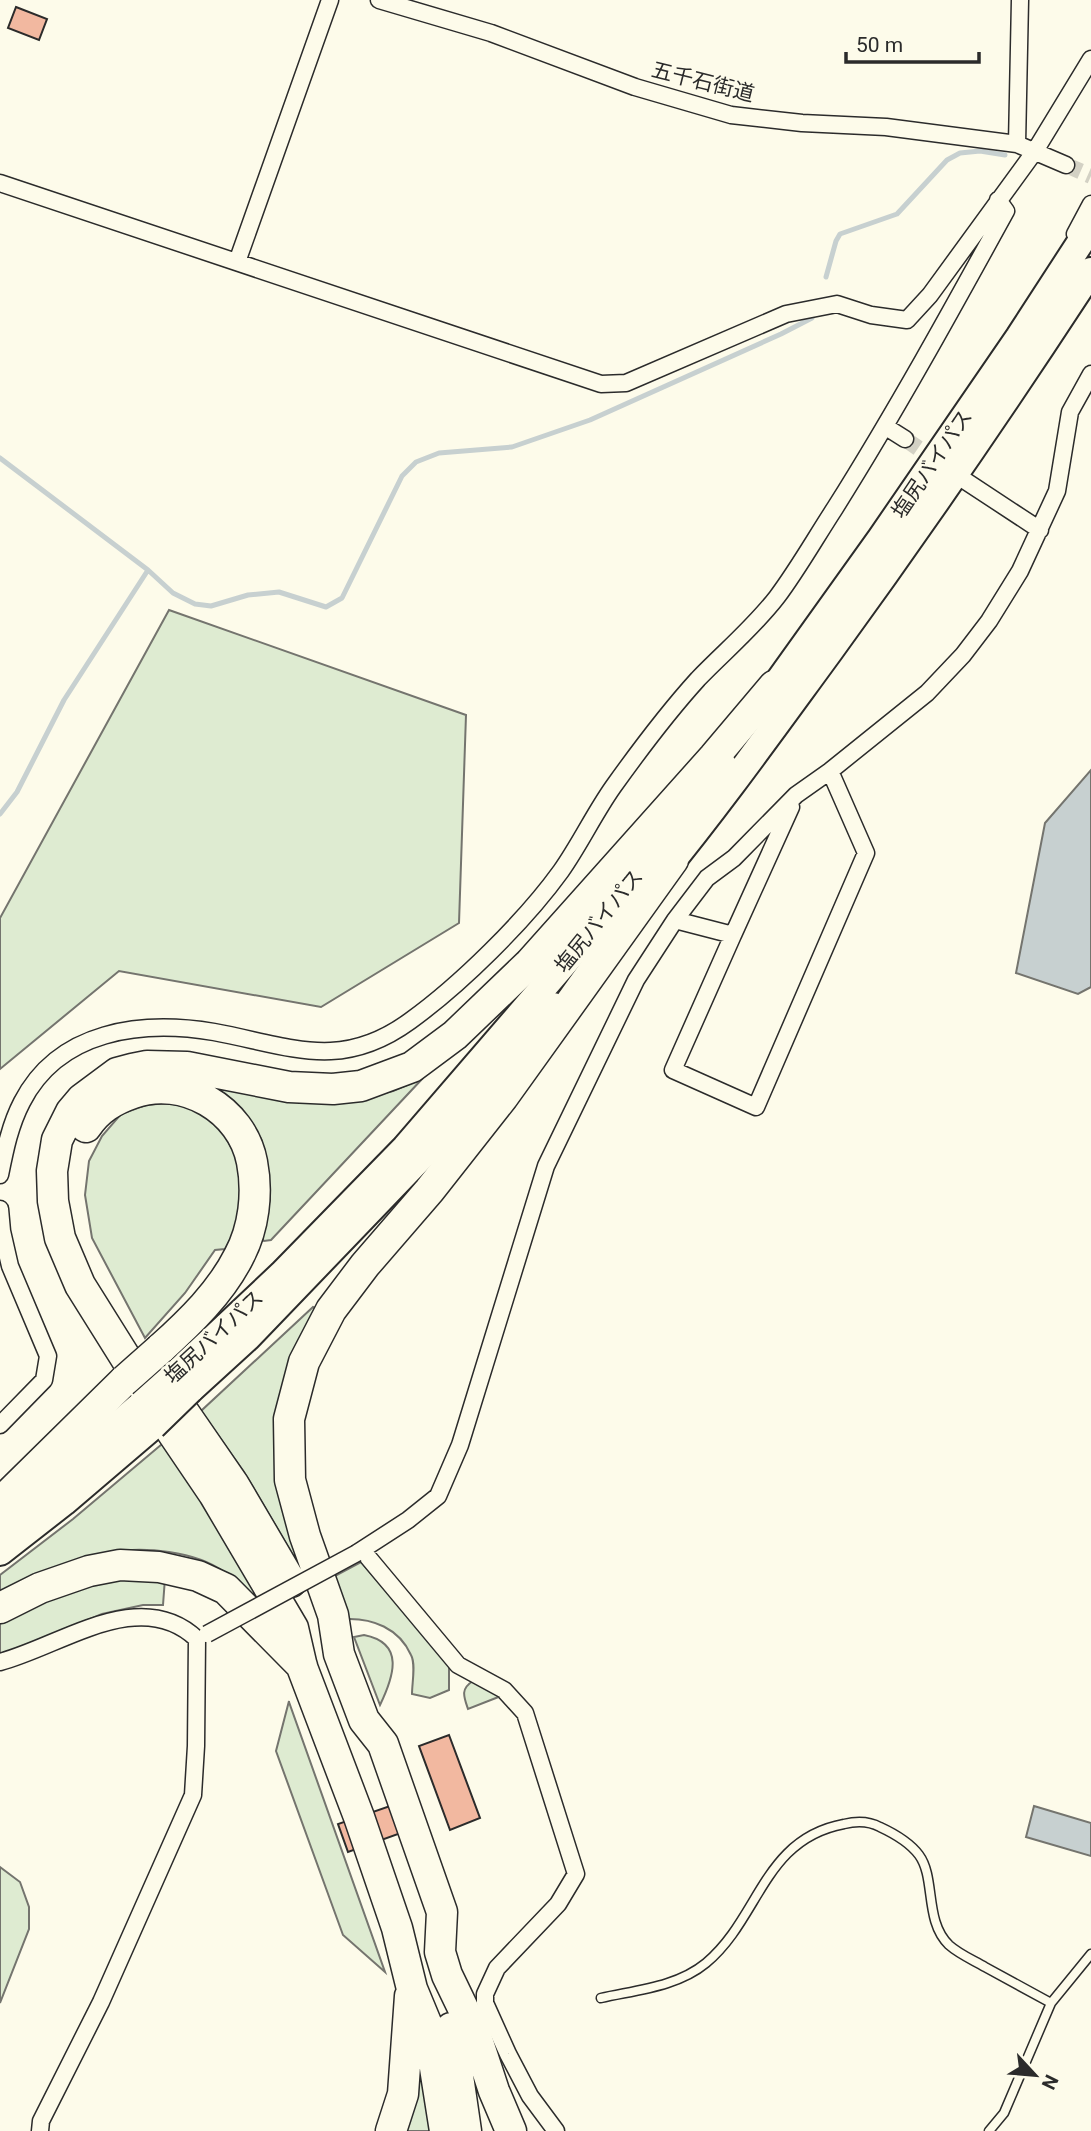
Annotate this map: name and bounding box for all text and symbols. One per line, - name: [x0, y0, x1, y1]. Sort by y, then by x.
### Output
- scale bar: [846, 21, 979, 65]
- text: 50 m: [856, 33, 903, 57]
- street label: 五千石街道: [649, 58, 757, 106]
- street label: 塩尻バイパス: [887, 405, 977, 523]
- street label: 塩尻バイパス: [550, 865, 648, 977]
- street label: 塩尻バイパス: [160, 1285, 268, 1389]
- north arrow: [1000, 2040, 1070, 2110]
- text: N: [1037, 2071, 1063, 2093]

